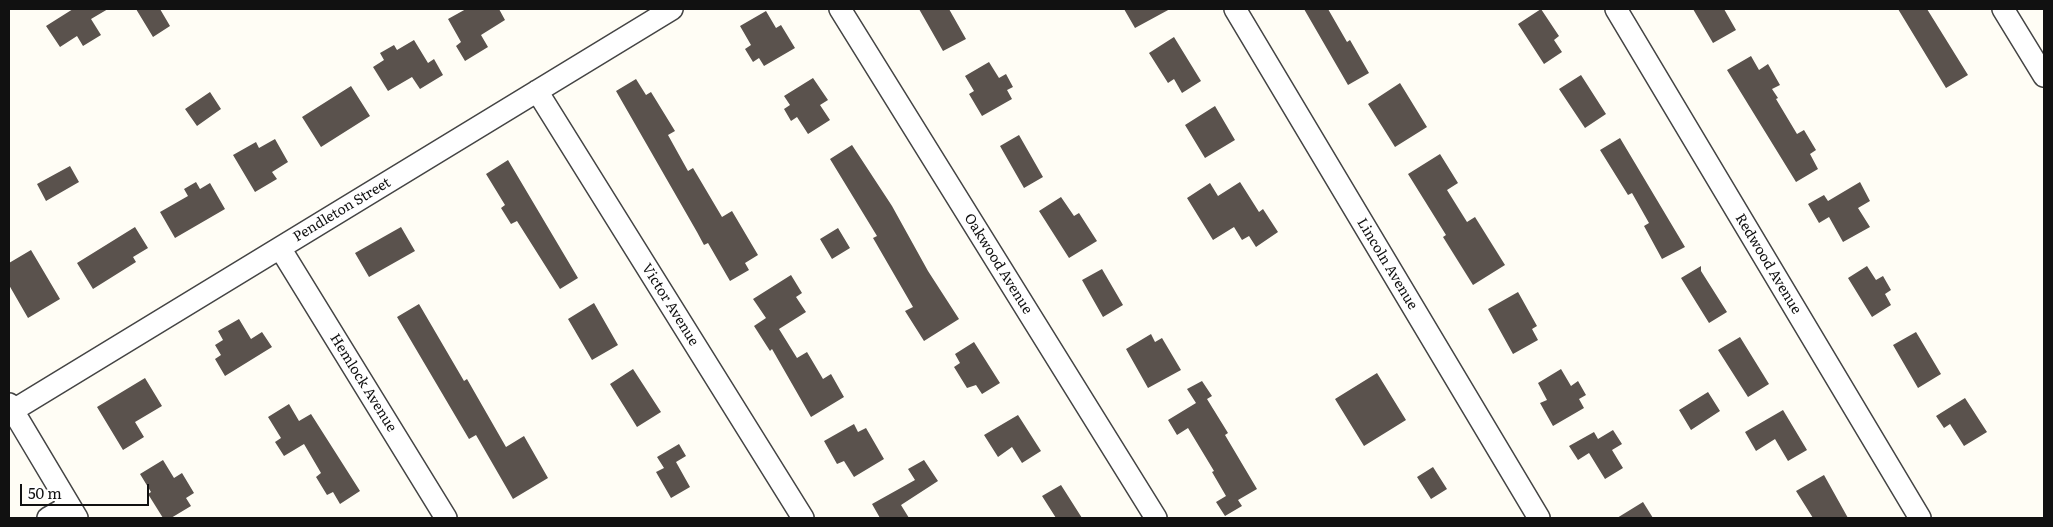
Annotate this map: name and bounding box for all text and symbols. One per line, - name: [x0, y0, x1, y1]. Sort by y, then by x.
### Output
- street label: Pendleton Street: [290, 174, 394, 246]
- street label: Oakwood Avenue: [960, 211, 1036, 317]
- street label: Redwood Avenue: [1731, 211, 1805, 317]
- street label: Lincoln Avenue: [1353, 215, 1421, 313]
- street label: Victor Avenue: [638, 261, 702, 349]
- street label: Hemlock Avenue: [326, 331, 400, 435]
- scale bar: [22, 474, 151, 506]
- text: 50 m: [28, 481, 62, 504]

